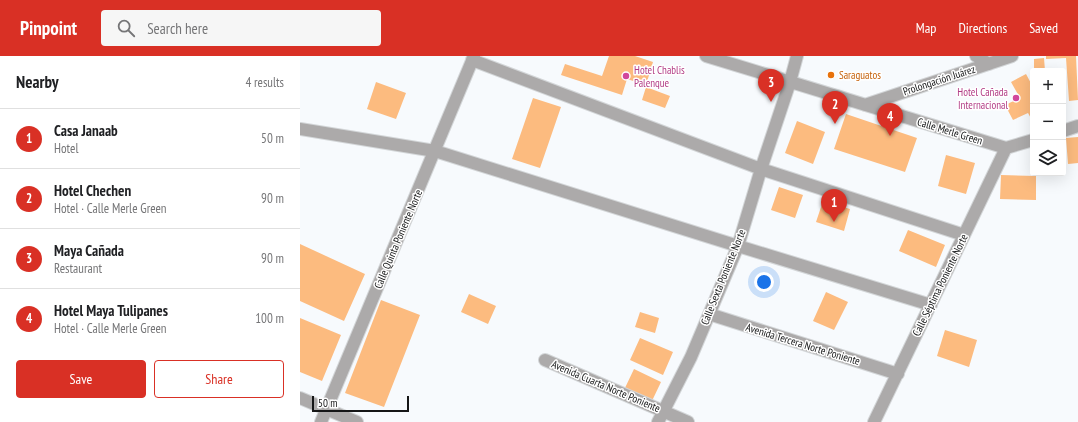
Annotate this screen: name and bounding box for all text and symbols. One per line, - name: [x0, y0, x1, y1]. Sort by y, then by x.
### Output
- search box: [101, 10, 381, 46]
- text: Pinpoint: [20, 16, 77, 40]
- icon: search: [115, 17, 137, 39]
- text: Search here: [147, 19, 208, 38]
- text: Map: [916, 19, 936, 37]
- text: Directions: [958, 19, 1007, 37]
- text: Saved: [1029, 19, 1058, 37]
- street label: Prolongación Juárez: [901, 62, 977, 98]
- place label: Hotel Chablis Palenque: [634, 63, 685, 90]
- place label: Saraguatos: [839, 68, 881, 82]
- map controls: [1030, 68, 1066, 176]
- button: +: [1030, 68, 1066, 104]
- pin: 3: [758, 69, 784, 102]
- marker: Saraguatos: [826, 70, 836, 80]
- text: Nearby: [16, 71, 59, 93]
- marker: Hotel Chablis Palenque: [621, 71, 631, 81]
- text: 4 results: [245, 74, 284, 91]
- place label: Hotel Cañada Internacional: [957, 85, 1008, 112]
- pin: 2: [822, 91, 848, 124]
- marker: Hotel Cañada Internacional: [1011, 93, 1021, 103]
- pin: 4: [877, 103, 903, 136]
- button: −: [1030, 104, 1066, 140]
- street label: Calle Merle Green: [916, 114, 985, 148]
- text: Casa Janaab: [54, 121, 118, 140]
- text: 1: [26, 130, 32, 147]
- text: 50 m: [261, 130, 284, 147]
- text: Hotel: [54, 140, 78, 157]
- button: layers: [1030, 140, 1066, 176]
- text: Hotel Chechen: [54, 181, 131, 200]
- street label: Calle Quinta Poniente Norte: [371, 187, 425, 291]
- pin: 1: [821, 189, 847, 222]
- text: 2: [26, 190, 32, 207]
- text: 90 m: [261, 190, 284, 207]
- text: Hotel · Calle Merle Green: [54, 200, 167, 217]
- street label: Calle Sexta Poniente Norte: [697, 227, 749, 327]
- street label: Calle Séptima Poniente Norte: [909, 231, 971, 338]
- text: Maya Cañada: [54, 241, 124, 260]
- text: 3: [26, 250, 32, 267]
- text: 90 m: [261, 250, 284, 267]
- text: Restaurant: [54, 260, 102, 277]
- your location: [754, 272, 774, 292]
- text: Hotel Maya Tulipanes: [54, 301, 168, 320]
- text: 4: [26, 310, 32, 327]
- text: 100 m: [255, 310, 284, 327]
- text: Hotel · Calle Merle Green: [54, 320, 167, 337]
- street label: Avenida Tercera Norte Poniente: [744, 320, 862, 368]
- street label: Avenida Cuarta Norte Poniente: [550, 357, 663, 415]
- button: Save: [16, 360, 146, 398]
- button: Share: [154, 360, 284, 398]
- scale bar: [312, 394, 409, 413]
- text: 50 m: [318, 396, 337, 410]

